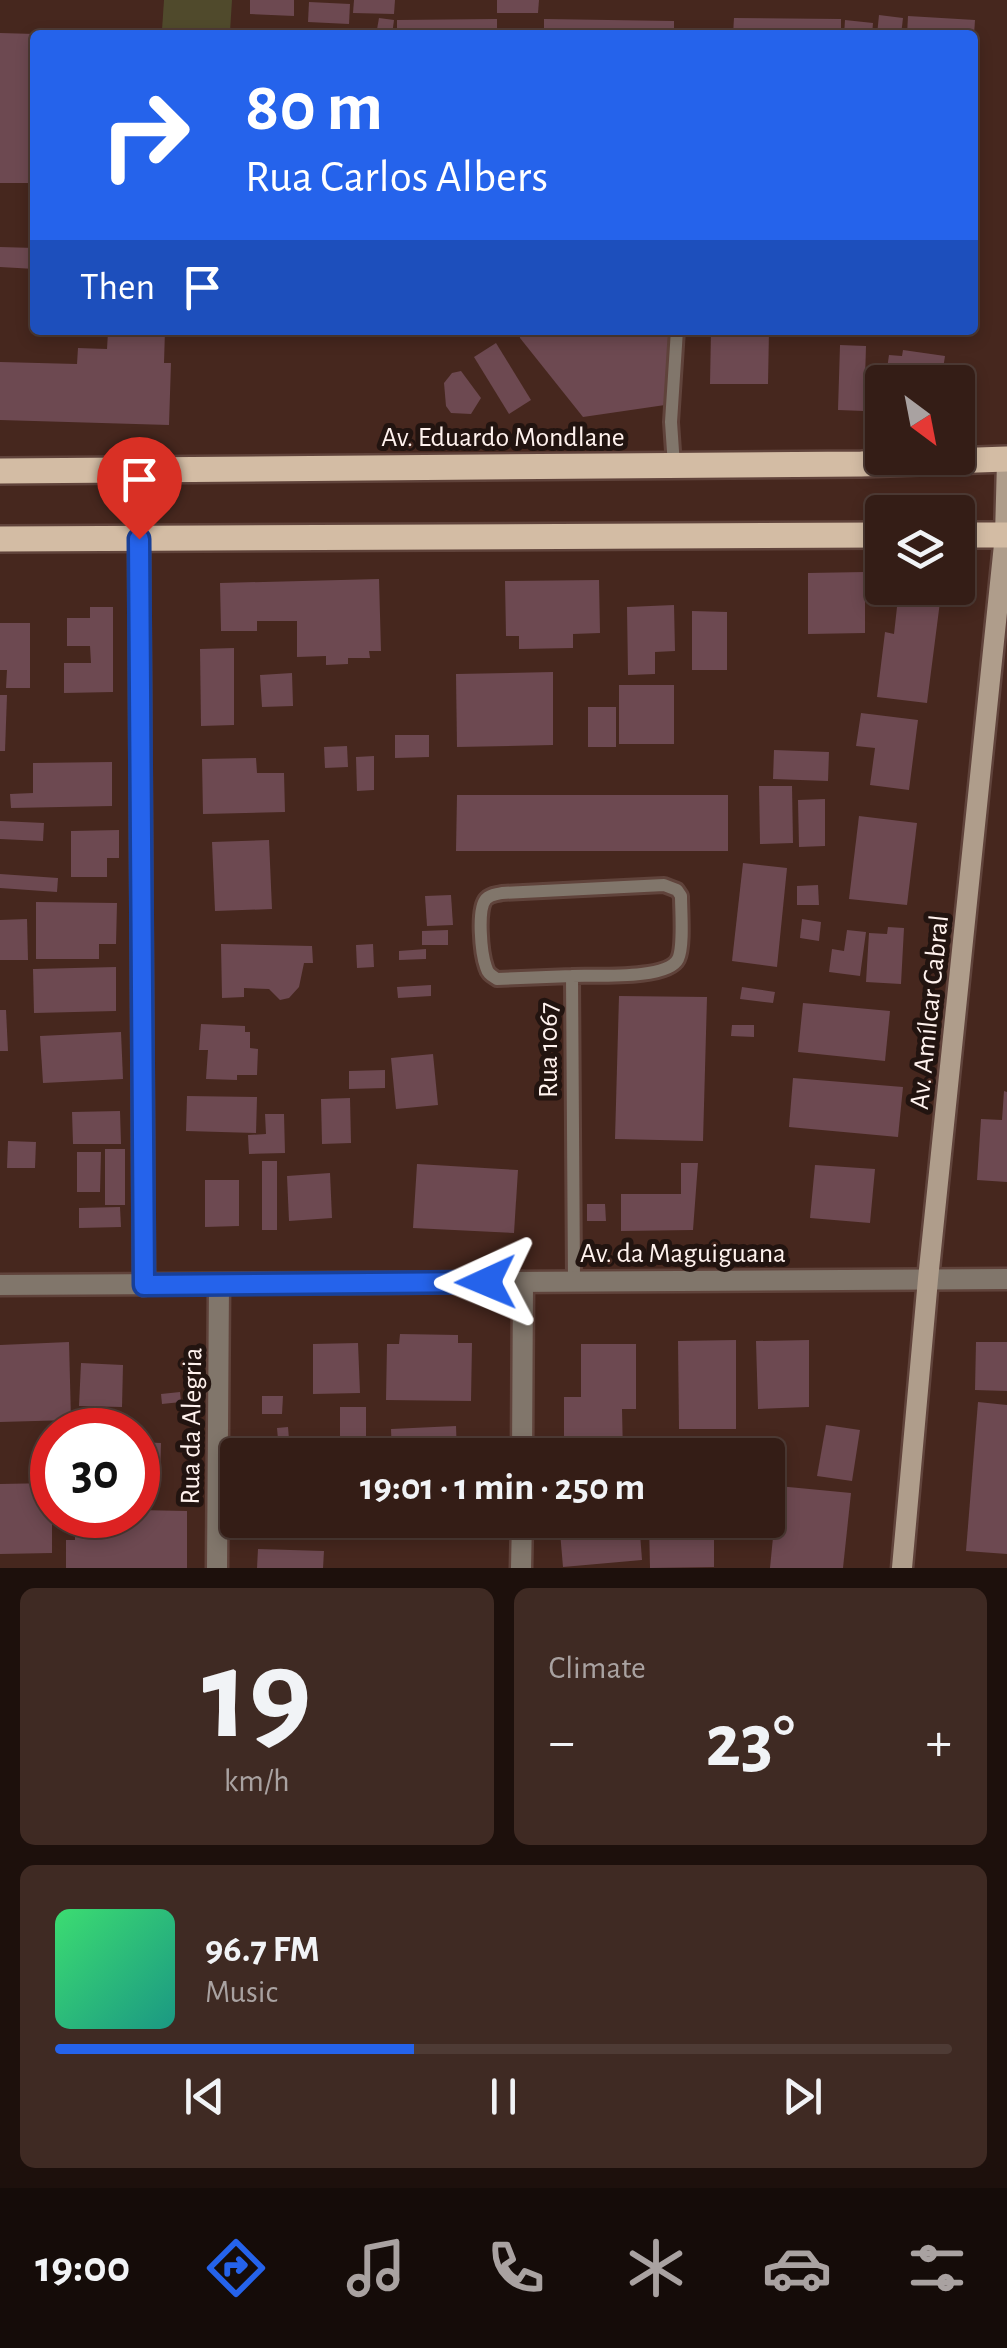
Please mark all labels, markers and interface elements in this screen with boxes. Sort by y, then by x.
icon: right [80,70,210,200]
text: 80 m [245,73,383,143]
text: Rua Carlos Albers [245,155,548,200]
icon: arrive [175,260,230,315]
text: Then [80,269,155,307]
north arrow [865,365,975,475]
map controls [865,365,975,605]
street label: Av. Eduardo Mondlane [381,424,625,452]
pin [97,437,182,540]
icon: arrive [112,452,167,507]
button: layers [865,495,975,605]
street label: Av. Amílcar Cabral [906,913,954,1111]
street label: Rua 1067 [535,1002,563,1098]
position arrow [434,1230,538,1334]
street label: Av. da Maguiguana [580,1240,786,1268]
street label: Rua da Alegria [177,1347,207,1505]
speed limit sign: 30 [30,1408,160,1538]
text: 19:01 · 1 min · 250 m [360,1469,645,1507]
text: 19 [202,1632,312,1762]
text: Climate [549,1652,646,1684]
text: 23° [705,1705,795,1780]
text: − [549,1715,575,1770]
text: + [926,1715,952,1770]
text: km/h [224,1765,290,1797]
text: 96.7 FM [205,1931,320,1969]
text: Music [205,1976,278,2008]
icon: previous [177,2069,232,2124]
icon: pause [476,2069,531,2124]
icon: next [775,2069,830,2124]
icon: directions [201,2233,271,2303]
icon: music [341,2233,411,2303]
icon: phone [481,2233,551,2303]
icon: climate [621,2233,691,2303]
icon: car [762,2233,832,2303]
icon: filters [902,2233,972,2303]
text: 19:00 [35,2245,130,2290]

